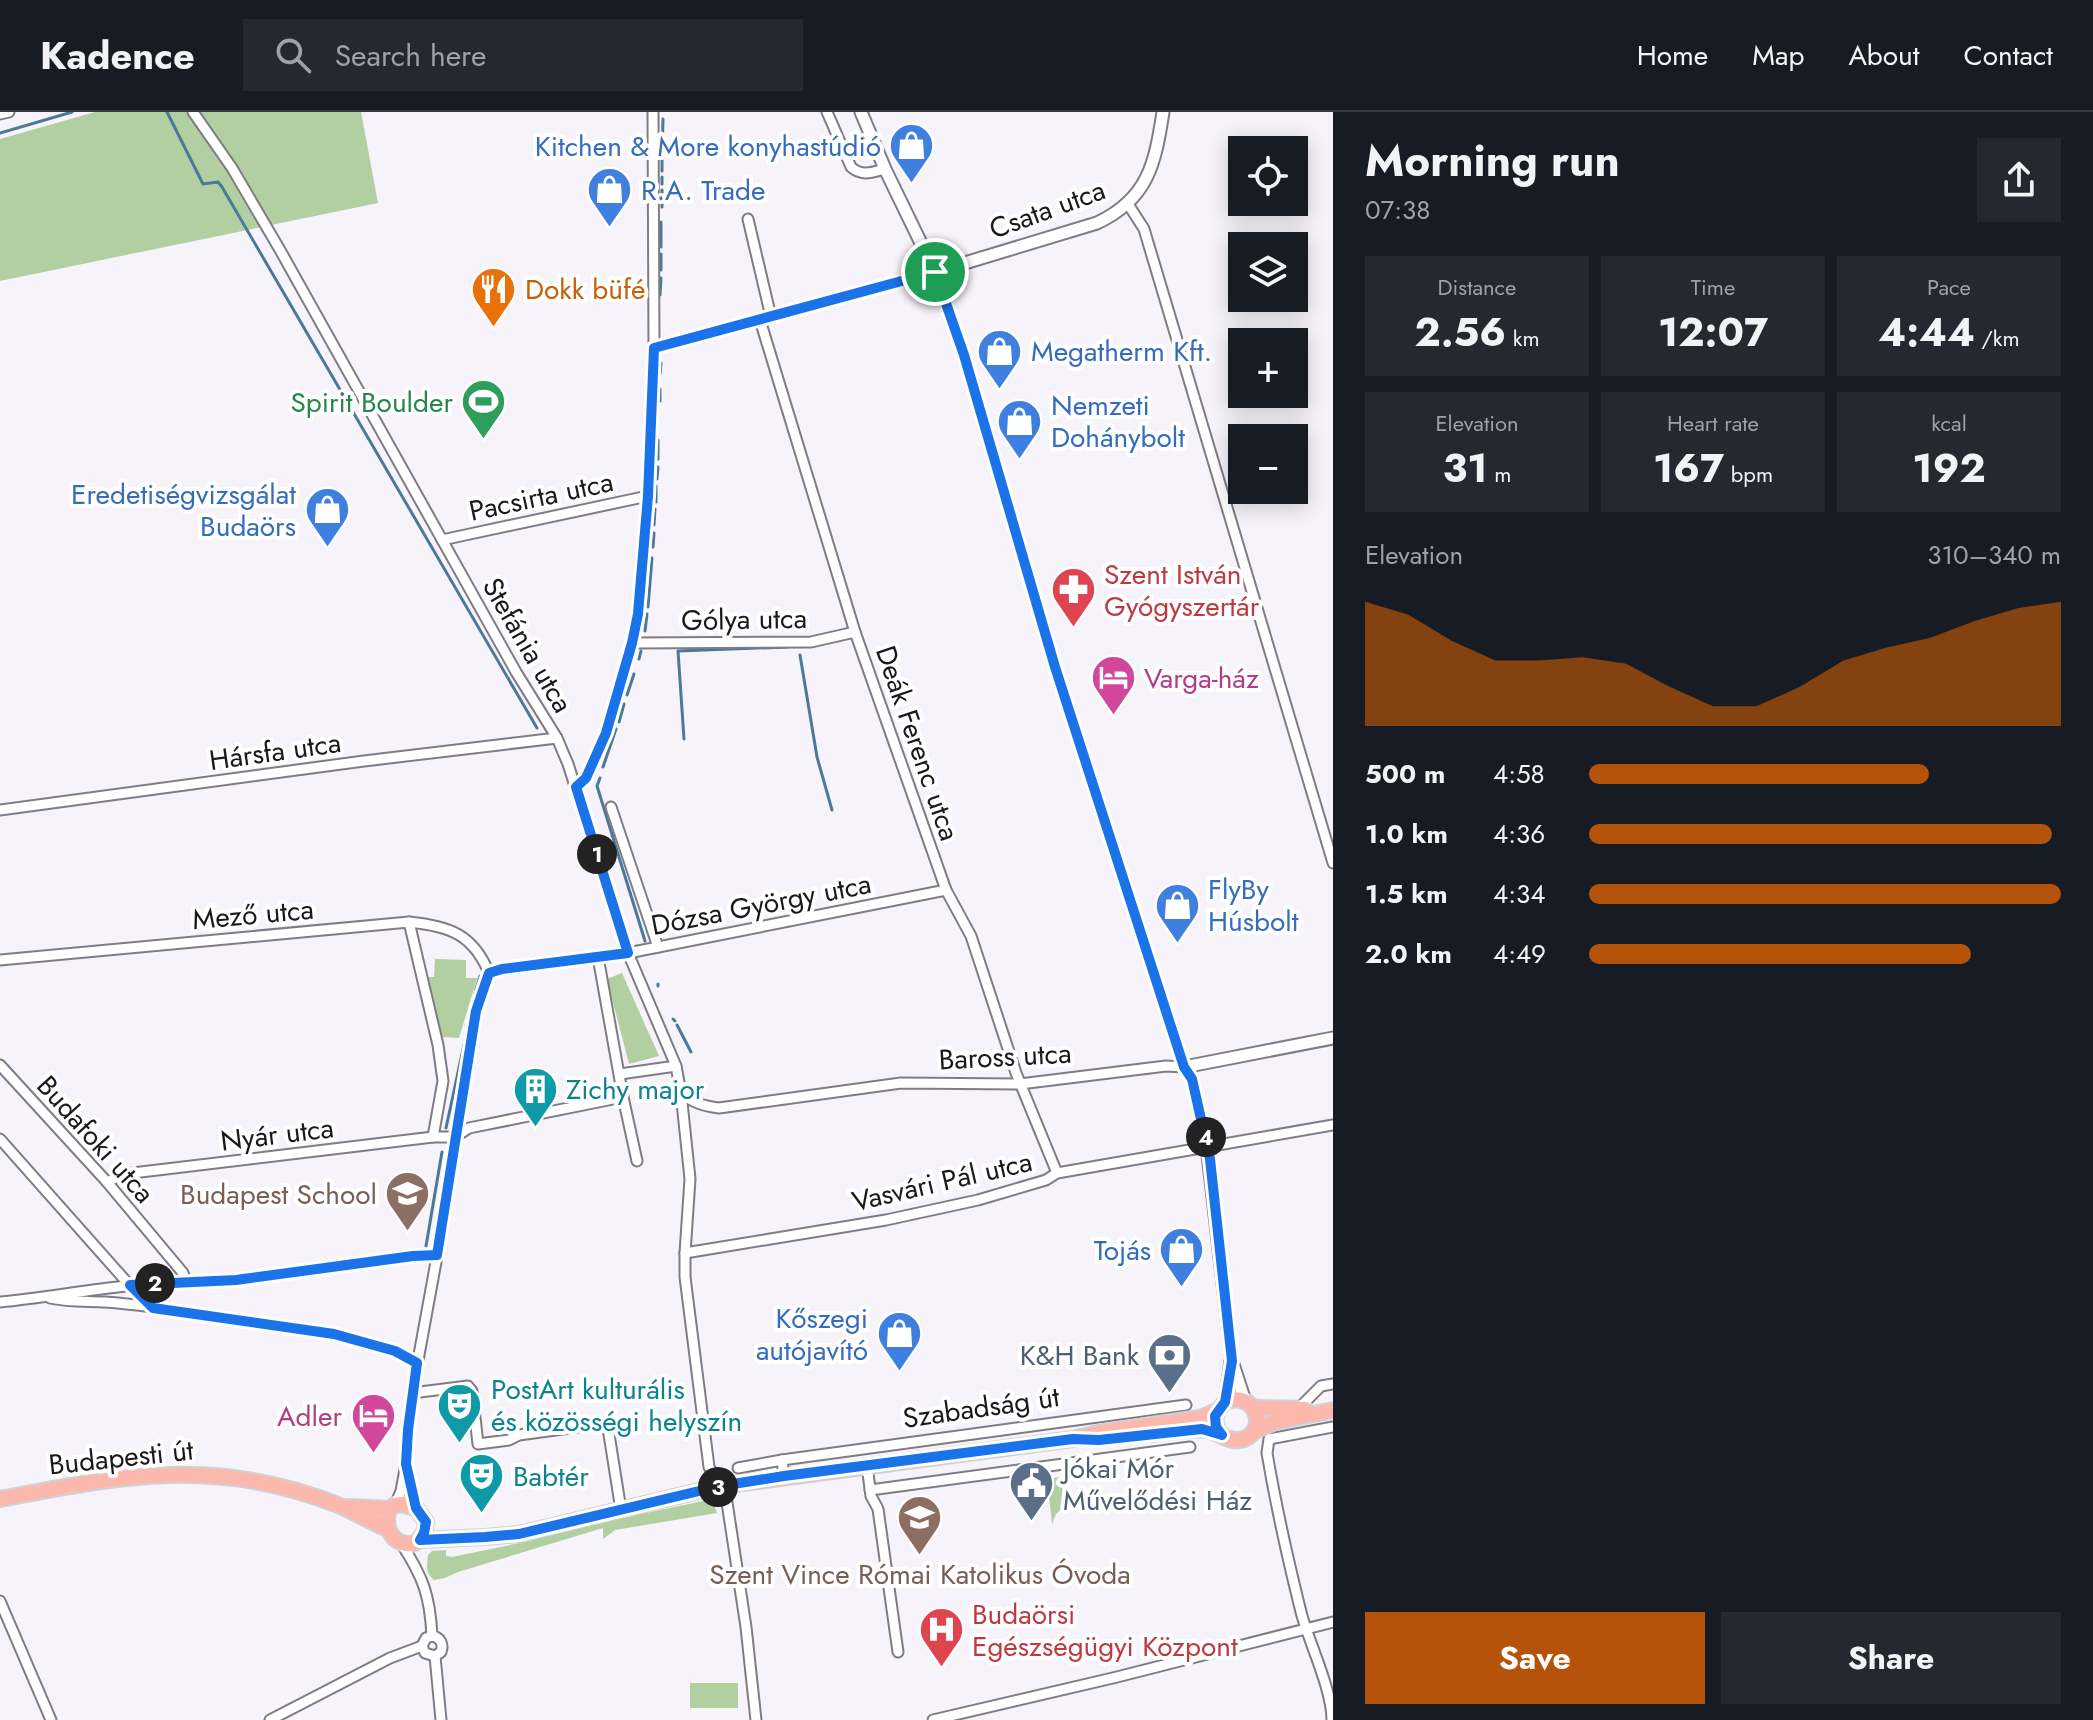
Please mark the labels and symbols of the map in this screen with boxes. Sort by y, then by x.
shop icon: Kitchen & More konyhastúdió [888,122,936,185]
place label: Kitchen & More konyhastúdió [535,126,881,167]
shop icon: R.A. Trade [586,166,634,229]
place label: R.A. Trade [641,170,765,211]
street label: Csata utca [983,170,1111,249]
pin [901,238,969,306]
restaurant icon: Dokk büfé [470,265,518,328]
place label: Dokk büfé [525,269,645,310]
shop icon: Megatherm Kft. [976,327,1024,390]
place label: Megatherm Kft. [1031,331,1212,372]
sports icon: Spirit Boulder [460,378,508,441]
place label: Spirit Boulder [290,382,453,423]
place label: Nemzeti Dohánybolt [1051,385,1185,458]
shop icon: Nemzeti Dohánybolt [996,397,1044,460]
street label: Pacsirta utca [465,461,617,532]
place label: Eredetiségvizsgálat Budaörs [71,474,296,547]
shop icon: Eredetiségvizsgálat Budaörs [303,486,351,549]
place label: Szent István Gyógyszertár [1104,554,1260,627]
pharmacy icon: Szent István Gyógyszertár [1049,566,1097,629]
street label: Stefánia utca [472,570,583,721]
street label: Gólya utca [681,598,807,641]
street label: Deák Ferenc utca [865,640,970,846]
hotel icon: Varga-ház [1089,654,1137,717]
place label: Varga-ház [1144,658,1259,699]
street label: Hársfa utca [207,722,344,781]
pin: 1 [577,834,617,874]
street label: Dózsa György utca [648,863,875,946]
place label: FlyBy Húsbolt [1208,869,1299,942]
shop icon: FlyBy Húsbolt [1153,881,1201,944]
street label: Mező utca [191,889,315,940]
street label: Baross utca [938,1033,1072,1080]
building icon: Zichy major [511,1065,559,1128]
street label: Budafoki utca [27,1066,164,1212]
place label: Zichy major [566,1069,705,1110]
street label: Nyár utca [218,1107,336,1162]
pin: 4 [1186,1117,1226,1157]
street label: Vasvári Pál utca [848,1141,1036,1222]
school or university icon: Budapest School [384,1170,432,1233]
place label: Budapest School [180,1174,377,1215]
shop icon: Tojás [1158,1226,1206,1289]
place label: Tojás [1094,1230,1151,1271]
pin: 2 [135,1263,175,1303]
place label: Kőszegi autójavító [756,1298,868,1371]
shop icon: Kőszegi autójavító [875,1310,923,1373]
bank icon: K&H Bank [1146,1331,1194,1394]
place label: K&H Bank [1020,1335,1140,1376]
place label: PostArt kulturális és közösségi helyszín [491,1369,742,1442]
street label: Szabadság út [900,1376,1062,1439]
theatre icon: PostArt kulturális és közösségi helyszín [436,1381,484,1444]
hotel icon: Adler [349,1392,397,1455]
place label: Adler [277,1396,342,1437]
street label: Budapesti út [47,1429,196,1485]
place label: Jókai Mór Művelődési Ház [1059,1448,1252,1521]
theatre icon: Babtér [458,1452,506,1515]
place label: Babtér [513,1456,589,1497]
public building icon: Jókai Mór Művelődési Ház [1008,1460,1056,1523]
pin: 3 [698,1467,738,1507]
school or university icon: Szent Vince Római Katolikus Óvoda [896,1493,944,1556]
place label: Szent Vince Római Katolikus Óvoda [709,1554,1131,1595]
place label: Budaörsi Egészségügyi Központ [972,1594,1238,1667]
hospital icon: Budaörsi Egészségügyi Központ [917,1606,965,1669]

